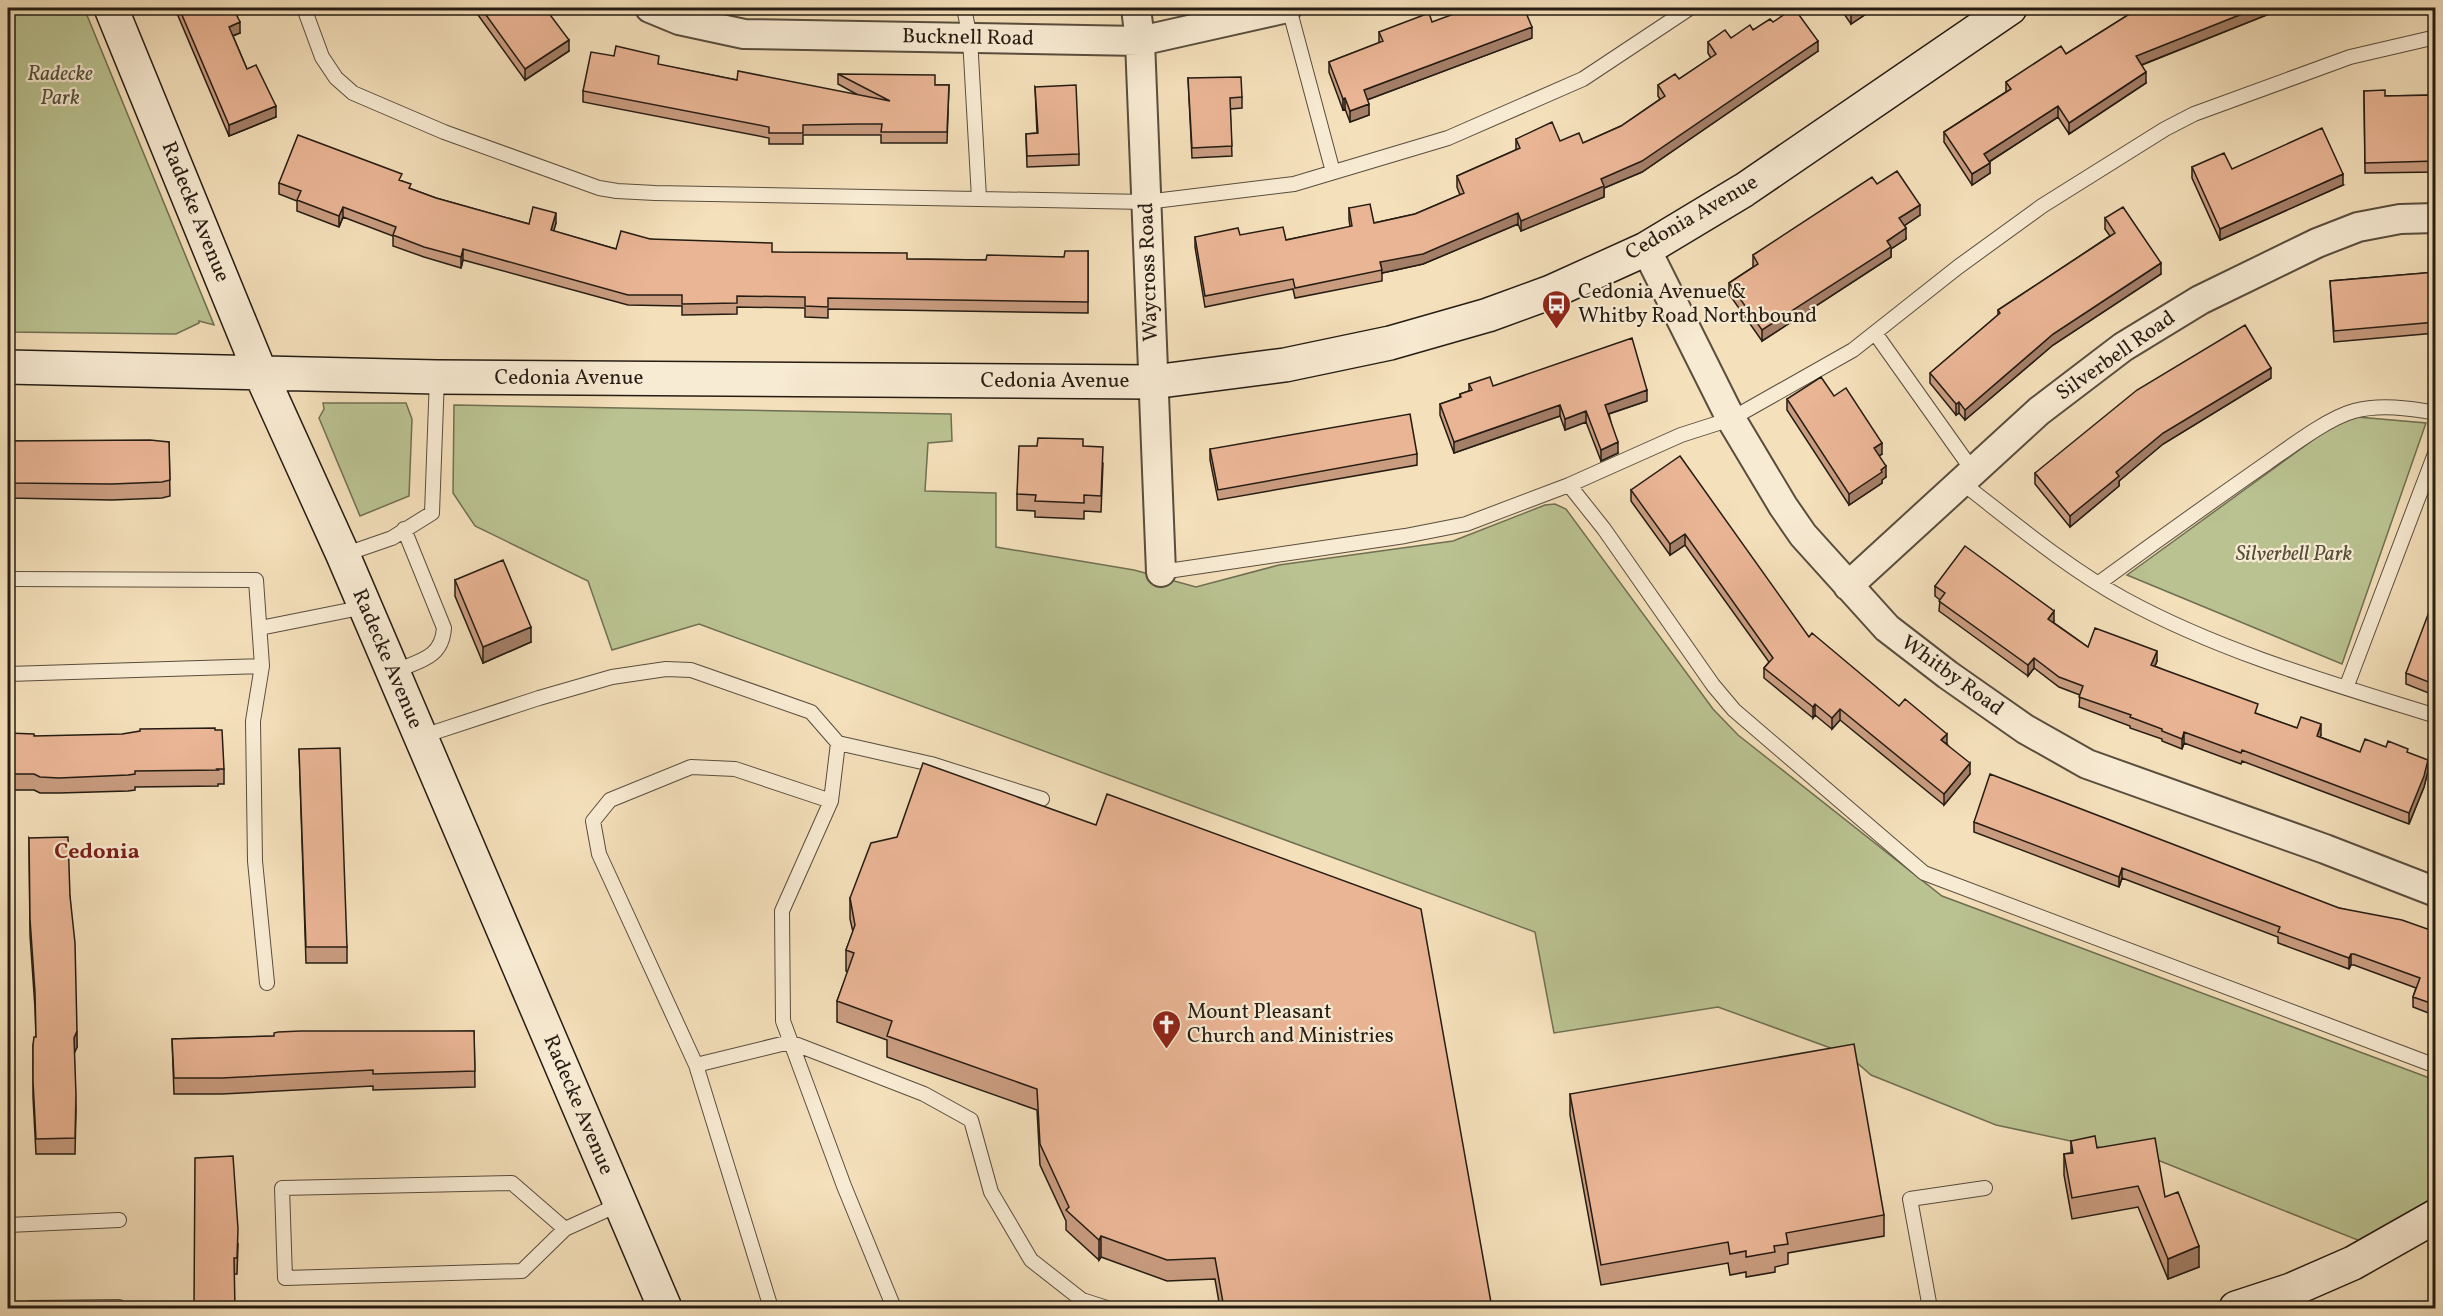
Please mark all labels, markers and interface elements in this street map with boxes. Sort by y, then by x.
street label: Bucknell Road [902,22,1034,54]
park label: Radecke Park [27,60,93,113]
street label: Radecke Avenue [154,137,236,287]
street label: Cedonia Avenue [1620,168,1764,268]
street label: Waycross Road [1132,202,1166,342]
place label: Cedonia Avenue & Whitby Road Northbound [1578,278,1817,331]
bus stop icon: Cedonia Avenue & Whitby Road Northbound [1541,288,1573,330]
street label: Silverbell Road [2051,304,2181,408]
street label: Cedonia Avenue [495,364,643,393]
street label: Cedonia Avenue [981,367,1129,396]
park label: Silverbell Park [2236,540,2353,569]
street label: Radecke Avenue [344,585,430,733]
street label: Whitby Road [1895,629,2009,723]
district label: Cedonia [54,837,140,868]
place label: Mount Pleasant Church and Ministries [1187,998,1394,1051]
church icon: Mount Pleasant Church and Ministries [1150,1008,1182,1050]
street label: Radecke Avenue [535,1031,621,1179]

